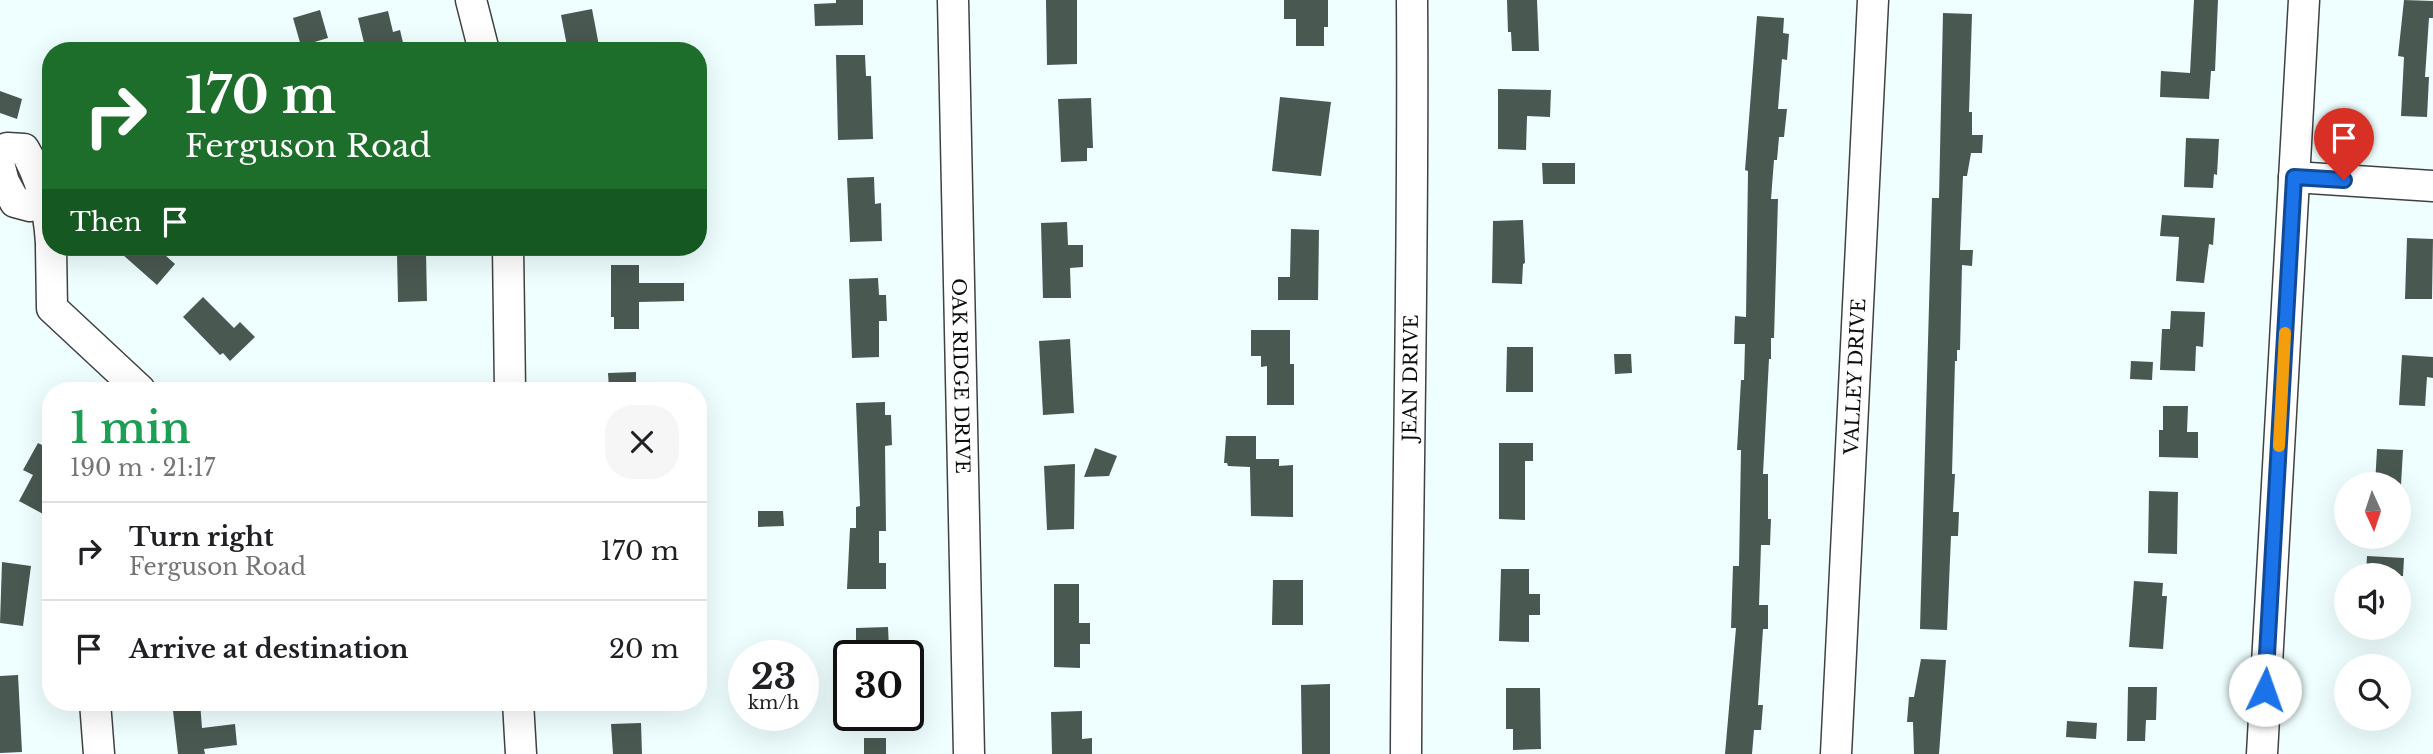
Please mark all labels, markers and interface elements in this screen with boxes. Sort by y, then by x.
text: 170 m [185,65,336,126]
icon: right [70,70,161,161]
pin [2314,108,2374,180]
icon: arrive [2325,119,2363,157]
text: Ferguson Road [185,126,431,166]
icon: arrive [156,203,194,241]
text: Then [70,206,142,238]
street label: OAK RIDGE DRIVE [947,278,975,474]
street label: VALLEY DRIVE [1839,298,1870,456]
street label: JEAN DRIVE [1398,315,1422,445]
text: 1 min [70,402,191,454]
button: close [605,405,679,479]
text: 190 m · 21:17 [70,454,215,482]
north arrow [2334,472,2412,550]
map controls [2334,472,2411,731]
text: Turn right [129,521,274,553]
icon: right [70,532,108,570]
text: 170 m [600,535,679,567]
text: Ferguson Road [129,553,306,581]
button: sound [2334,563,2411,640]
icon: arrive [70,630,108,668]
text: Arrive at destination [129,633,409,665]
text: 20 m [609,633,679,665]
speed limit sign: 30 [833,640,924,731]
position arrow [2228,653,2302,727]
button: search [2334,654,2411,731]
text: 23 [751,655,796,698]
text: km/h [748,692,799,714]

